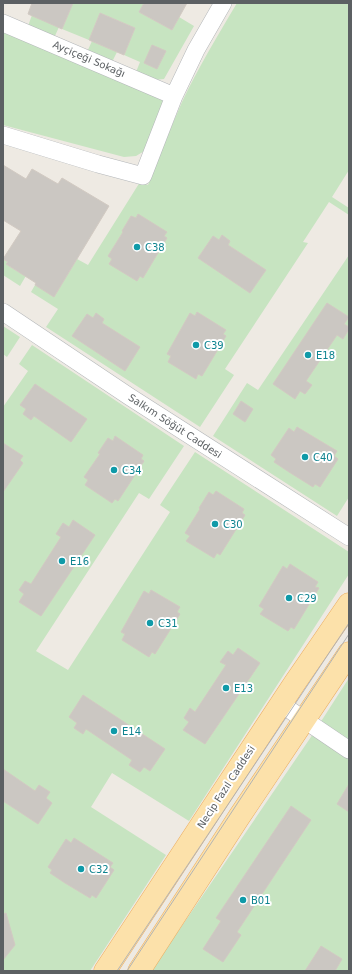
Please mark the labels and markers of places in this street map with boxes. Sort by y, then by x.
marker: C38 [132,242,142,252]
place label: C38 [145,242,165,253]
marker: C39 [191,340,201,350]
place label: C39 [204,340,224,351]
marker: E18 [303,350,313,360]
place label: E18 [316,350,335,361]
marker: C40 [300,452,310,462]
place label: C40 [313,452,333,463]
marker: C34 [109,465,119,475]
place label: C34 [122,465,142,476]
marker: C30 [210,519,220,529]
place label: C30 [223,519,243,530]
marker: E16 [57,556,67,566]
place label: E16 [70,556,89,567]
marker: C29 [284,593,294,603]
place label: C29 [297,593,317,604]
marker: C31 [145,618,155,628]
place label: C31 [158,618,178,629]
marker: E13 [221,683,231,693]
place label: E13 [234,683,253,694]
marker: E14 [109,726,119,736]
place label: E14 [122,726,141,737]
marker: C32 [76,864,86,874]
place label: C32 [89,864,109,875]
marker: B01 [238,895,248,905]
place label: B01 [251,895,271,906]

